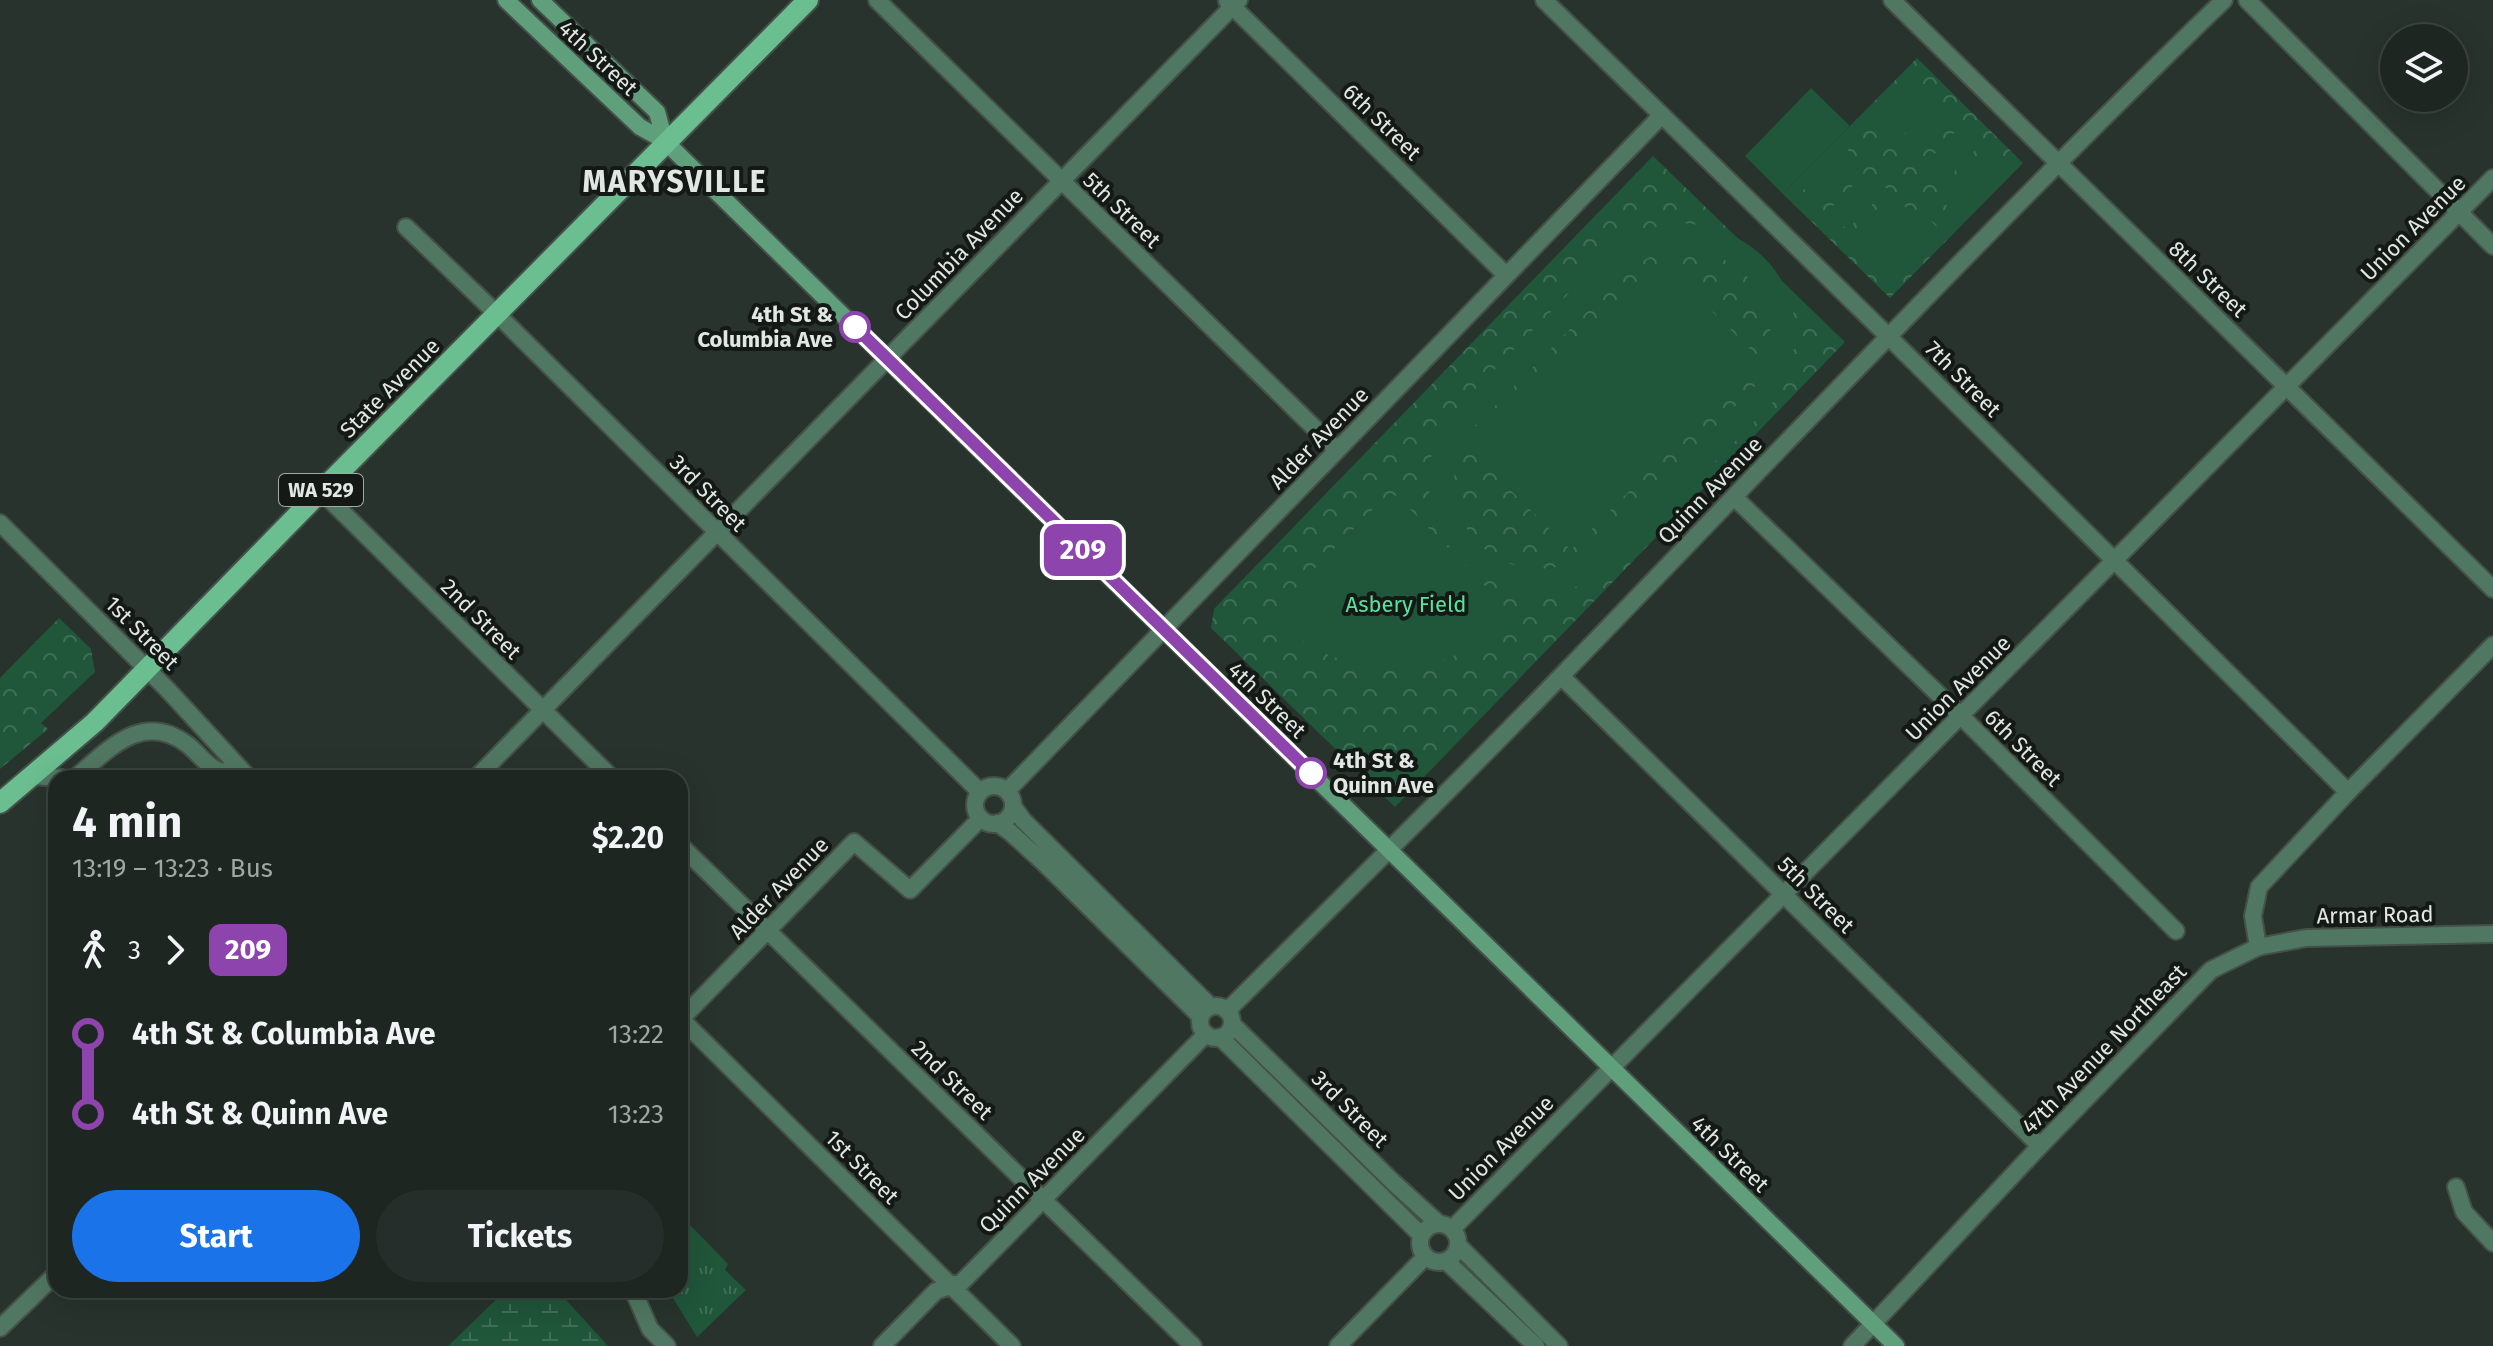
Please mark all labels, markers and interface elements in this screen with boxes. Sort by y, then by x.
street label: 4th Street [553,15,643,101]
map controls [2380,24,2468,112]
button: layers [2380,24,2468,112]
street label: 6th Street [1337,78,1427,166]
district label: MARYSVILLE [582,164,768,200]
street label: 5th Street [1078,167,1166,254]
street label: Union Avenue [2355,170,2471,286]
street label: Columbia Avenue [889,182,1029,326]
street label: 8th Street [2163,235,2253,323]
place label: 4th St & Columbia Ave [697,301,833,353]
marker: 4th St & Columbia Ave [840,312,870,342]
street label: State Avenue [334,332,446,444]
street label: 7th Street [1919,335,2007,423]
street label: Alder Avenue [1264,381,1374,495]
street label: Quinn Avenue [1652,431,1768,549]
street label: 3rd Street [664,449,752,537]
road number: WA 529 [279,474,363,506]
line badge: 209 [1037,524,1129,576]
text: 209 [1060,533,1106,566]
street label: 2nd Street [435,573,527,665]
street label: 1st Street [99,590,185,676]
park label: Asbery Field [1346,591,1466,618]
street label: Union Avenue [1900,630,2016,746]
street label: 4th Street [1222,656,1312,744]
street label: 6th Street [1979,704,2067,792]
place label: 4th St & Quinn Ave [1333,747,1434,799]
marker: 4th St & Quinn Ave [1296,758,1326,788]
text: 4 min [72,796,182,849]
text: $2.20 [592,820,664,856]
street label: Alder Avenue [724,831,834,945]
street label: 5th Street [1772,851,1860,939]
text: 13:19 – 13:23 · Bus [72,853,273,884]
street label: Armar Road [2316,900,2434,930]
icon: walk [72,928,116,972]
icon: forward [153,928,197,972]
text: 209 [225,933,271,966]
text: 3 [128,935,141,966]
street label: 47th Avenue Northeast [2016,959,2192,1139]
text: 4th St & Columbia Ave [132,1016,436,1052]
text: 13:22 [608,1019,664,1050]
street label: 2nd Street [906,1035,998,1125]
street label: 3rd Street [1306,1065,1394,1153]
street label: Union Avenue [1443,1090,1559,1206]
text: 4th St & Quinn Ave [132,1096,388,1132]
text: 13:23 [608,1099,664,1130]
street label: 4th Street [1685,1110,1775,1198]
street label: Quinn Avenue [973,1121,1091,1239]
street label: 1st Street [819,1124,905,1210]
button: Start [72,1190,360,1282]
button: Tickets [376,1190,664,1282]

